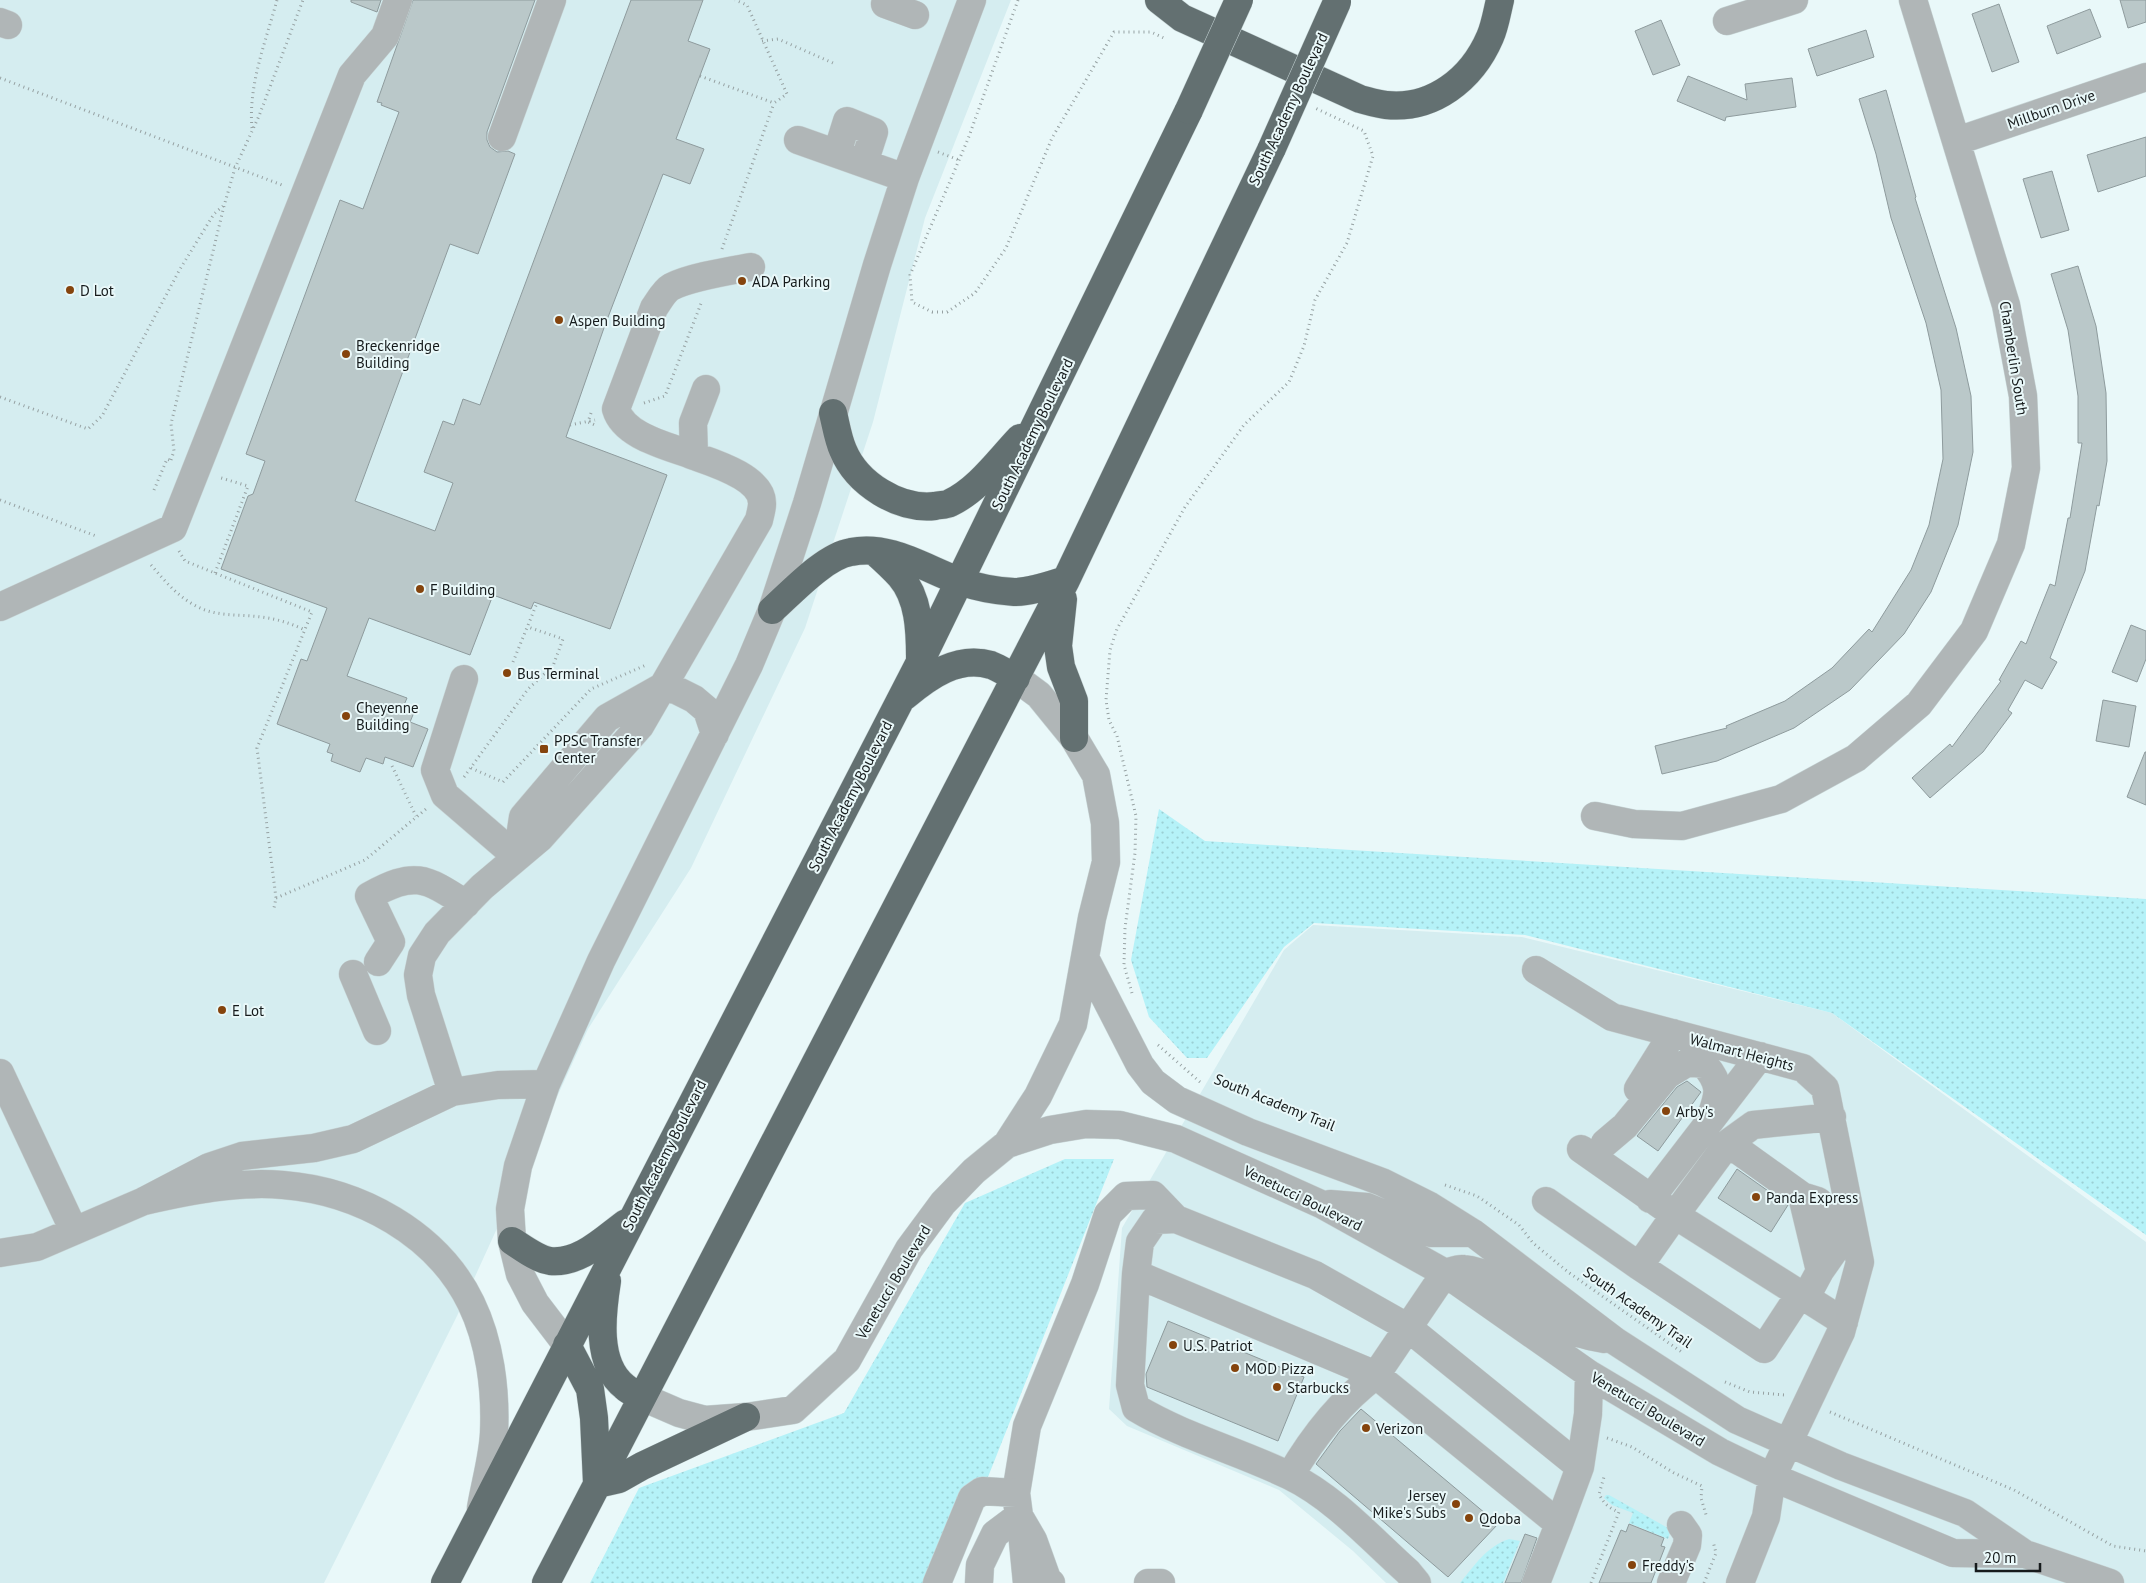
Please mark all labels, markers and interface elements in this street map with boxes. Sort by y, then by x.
street label: South Academy Boulevard [1244,30,1332,188]
street label: Millburn Drive [2005,85,2097,133]
place label: ADA Parking [752,272,830,291]
marker: ADA Parking [736,275,748,287]
place label: D Lot [80,281,114,300]
marker: D Lot [64,284,76,296]
street label: Chamberlin South [1996,300,2032,416]
place label: Aspen Building [569,311,666,330]
marker: Aspen Building [553,314,565,326]
place label: Breckenridge Building [356,336,440,372]
marker: Breckenridge Building [340,348,352,360]
street label: South Academy Boulevard [987,355,1077,513]
place label: F Building [430,580,495,599]
marker: F Building [414,583,426,595]
place label: Bus Terminal [517,664,600,683]
marker: Bus Terminal [501,667,513,679]
place label: Cheyenne Building [356,698,419,734]
marker: Cheyenne Building [340,710,352,722]
street label: South Academy Boulevard [804,718,896,874]
place label: PPSC Transfer Center [554,731,641,767]
marker: PPSC Transfer Center [538,743,550,755]
place label: E Lot [232,1001,264,1020]
marker: E Lot [216,1004,228,1016]
street label: Walmart Heights [1688,1029,1796,1075]
street label: South Academy Trail [1212,1069,1339,1135]
street label: South Academy Boulevard [618,1077,710,1233]
place label: Arby's [1676,1102,1713,1121]
marker: Arby's [1660,1105,1672,1117]
street label: Venetucci Boulevard [1240,1161,1366,1235]
place label: Panda Express [1766,1188,1858,1207]
marker: Panda Express [1750,1191,1762,1203]
street label: Venetucci Boulevard [851,1221,935,1343]
street label: South Academy Trail [1580,1262,1697,1352]
place label: U.S. Patriot [1183,1336,1253,1355]
marker: U.S. Patriot [1167,1339,1179,1351]
place label: MOD Pizza [1245,1359,1314,1378]
marker: MOD Pizza [1229,1362,1241,1374]
street label: Venetucci Boulevard [1587,1367,1709,1451]
place label: Starbucks [1287,1378,1349,1397]
marker: Starbucks [1271,1381,1283,1393]
place label: Verizon [1375,1419,1423,1438]
marker: Verizon [1360,1422,1372,1434]
place label: Jersey Mike's Subs [1373,1486,1446,1522]
marker: Jersey Mike's Subs [1450,1498,1462,1510]
place label: Qdoba [1479,1509,1521,1528]
marker: Qdoba [1463,1512,1475,1524]
scale bar [1976,1540,2040,1572]
text: 20 m [1984,1548,2017,1567]
place label: Freddy's [1642,1556,1694,1575]
marker: Freddy's [1626,1559,1638,1571]

